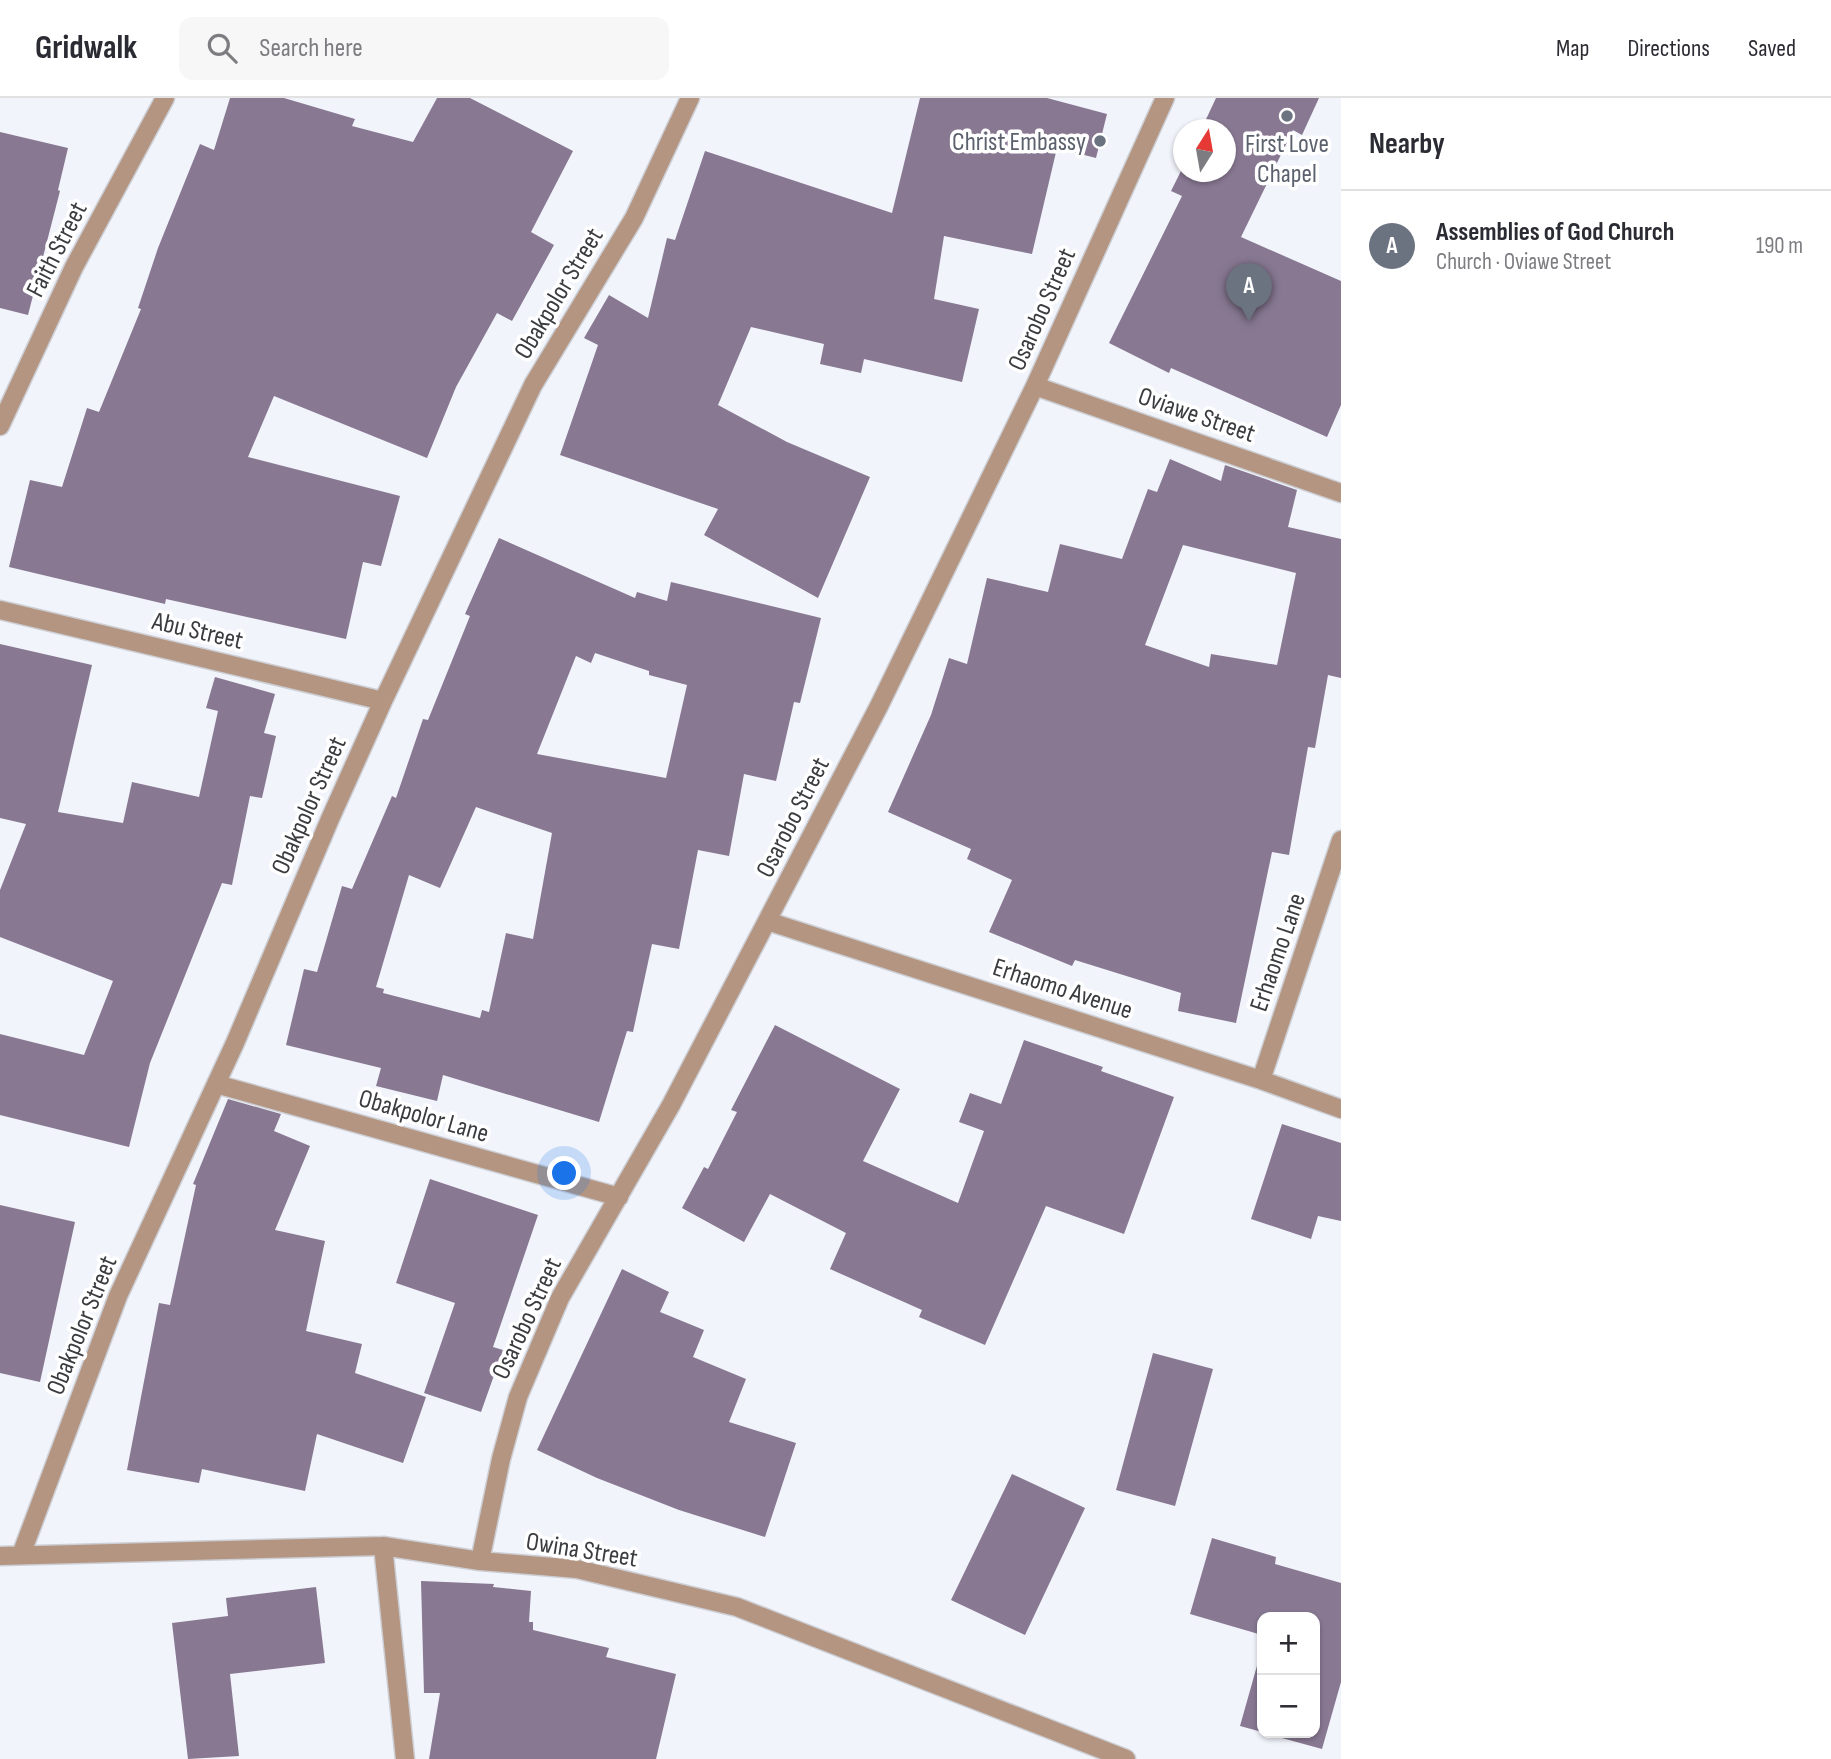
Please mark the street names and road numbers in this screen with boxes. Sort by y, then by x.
street label: Faith Street [20,197,94,302]
street label: Obakpolor Street [508,223,611,365]
street label: Osarobo Street [1002,244,1083,376]
street label: Oviawe Street [1134,381,1259,450]
street label: Abu Street [148,606,246,657]
street label: Obakpolor Street [265,732,353,879]
street label: Osarobo Street [750,752,837,883]
street label: Erhaomo Lane [1244,889,1313,1016]
street label: Erhaomo Avenue [989,952,1136,1027]
street label: Obakpolor Lane [355,1083,492,1150]
street label: Obakpolor Street [40,1251,124,1400]
street label: Osarobo Street [486,1253,569,1384]
street label: Owina Street [524,1526,640,1575]

